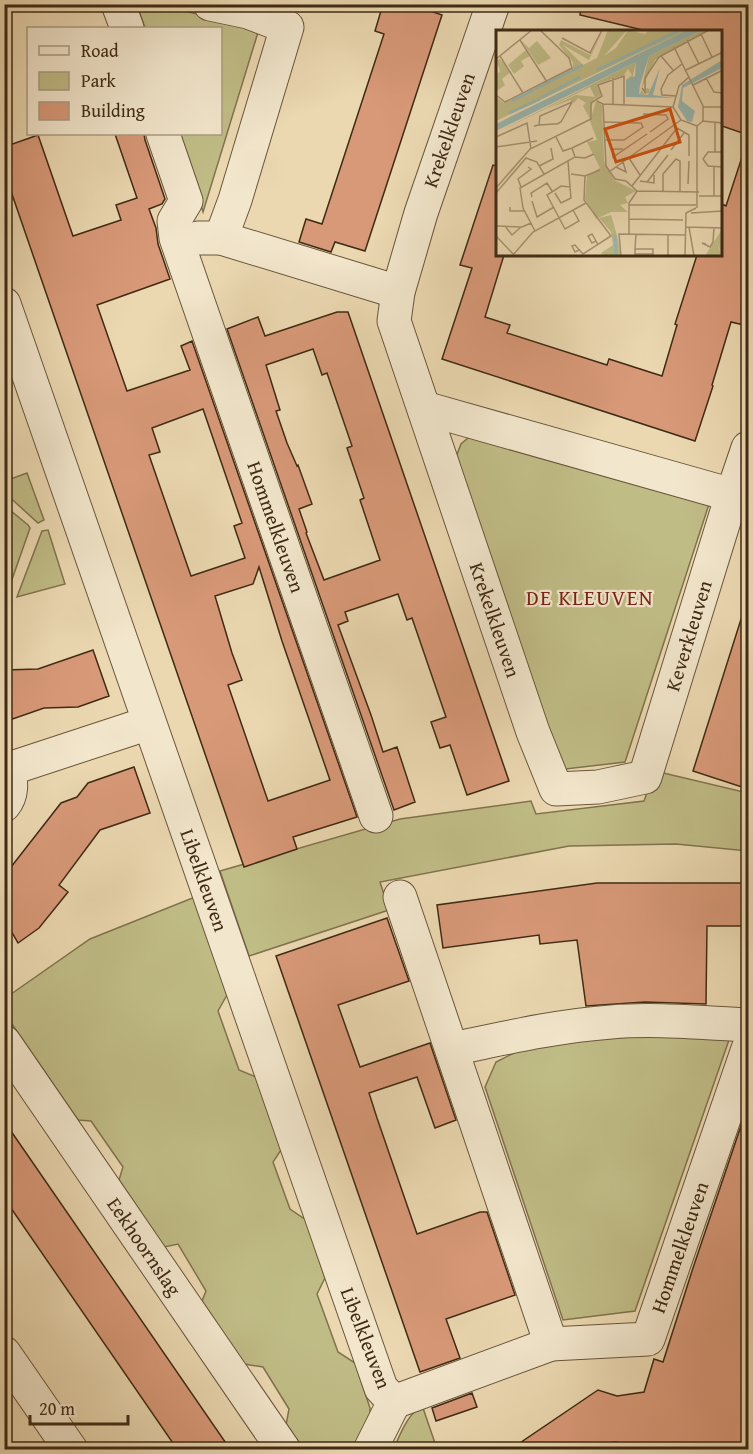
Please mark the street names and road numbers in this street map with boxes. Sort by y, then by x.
street label: Krekelkleuven [415,68,482,191]
street label: Hommelkleuven [240,457,313,596]
street label: Krekelkleuven [463,558,528,681]
street label: Keverkleuven [657,577,719,694]
street label: Libelkleuven [173,825,236,935]
street label: Hommelkleuven [643,1177,715,1317]
street label: Eekhoornslag [101,1191,189,1301]
street label: Libelkleuven [334,1283,399,1393]

